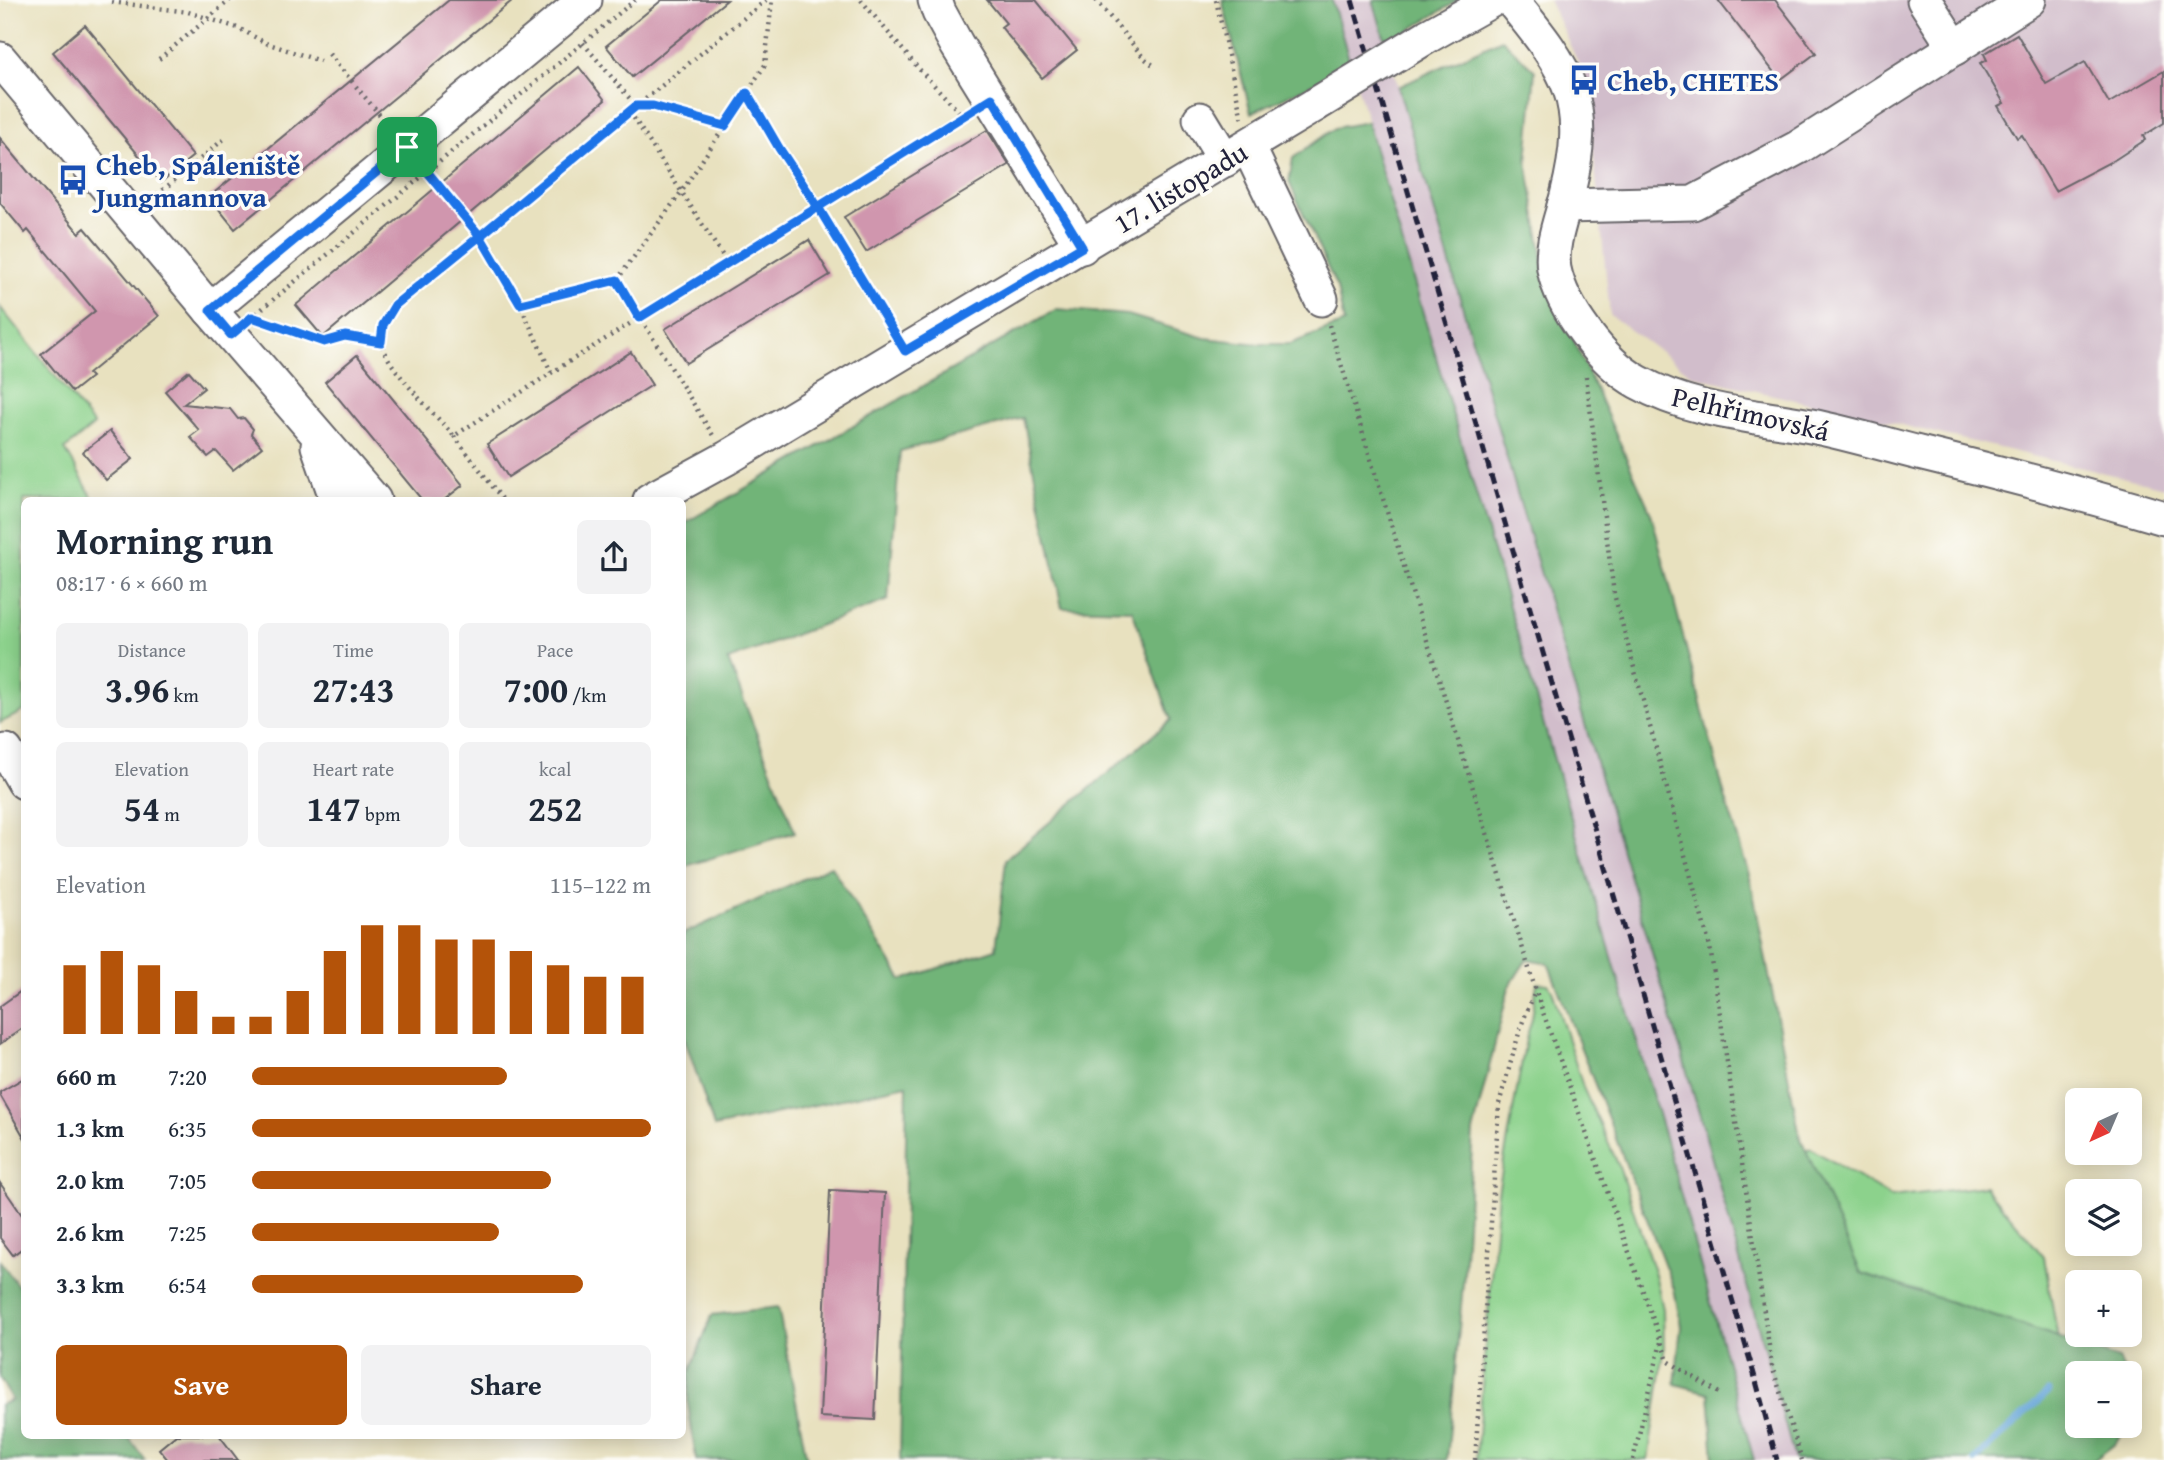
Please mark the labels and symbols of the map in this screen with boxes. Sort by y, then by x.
place label: Cheb, CHETES [1607,60,1779,101]
bus stop icon: Cheb, CHETES [1567,63,1601,97]
pin [377,117,437,177]
street label: 17. listopadu [1105,131,1255,243]
place label: Cheb, Spáleniště Jungmannova [92,144,301,217]
bus stop icon: Cheb, Spáleniště Jungmannova [56,163,90,197]
street label: Pelhřimovská [1668,375,1834,451]
north arrow [2065,1088,2142,1166]

